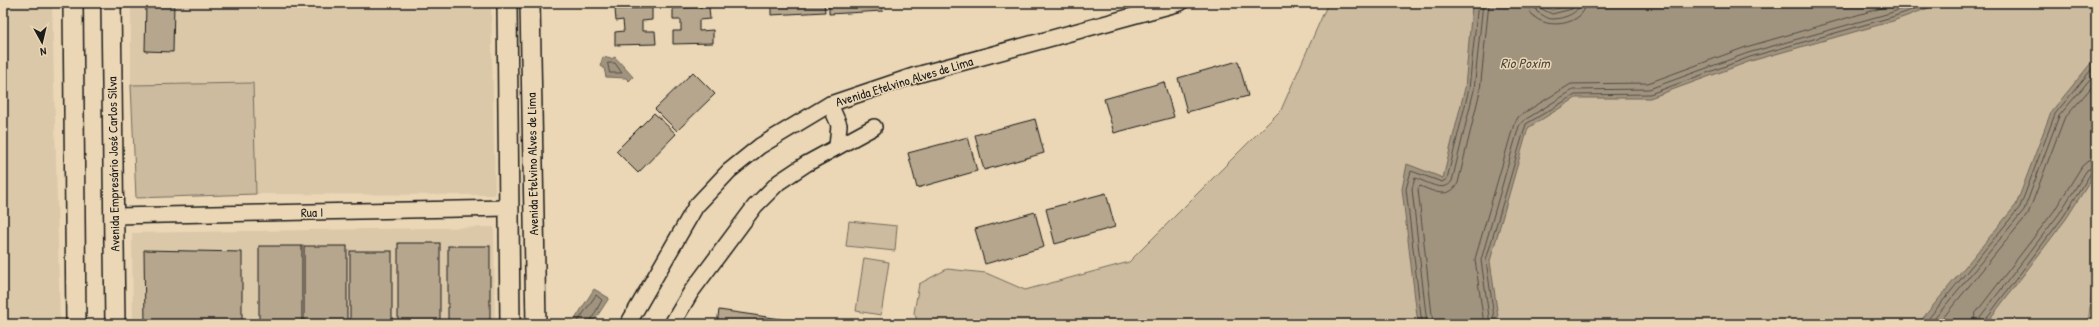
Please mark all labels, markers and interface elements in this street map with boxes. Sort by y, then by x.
north arrow [22,22,62,62]
text: N [39,45,47,59]
street label: Avenida Etelvino Alves de Lima [833,52,975,110]
water label: Rio Poxim [1500,53,1550,72]
street label: Avenida Empresário José Carlos Silva [102,76,124,252]
street label: Avenida Etelvino Alves de Lima [522,92,542,236]
street label: Rua I [301,203,323,221]

